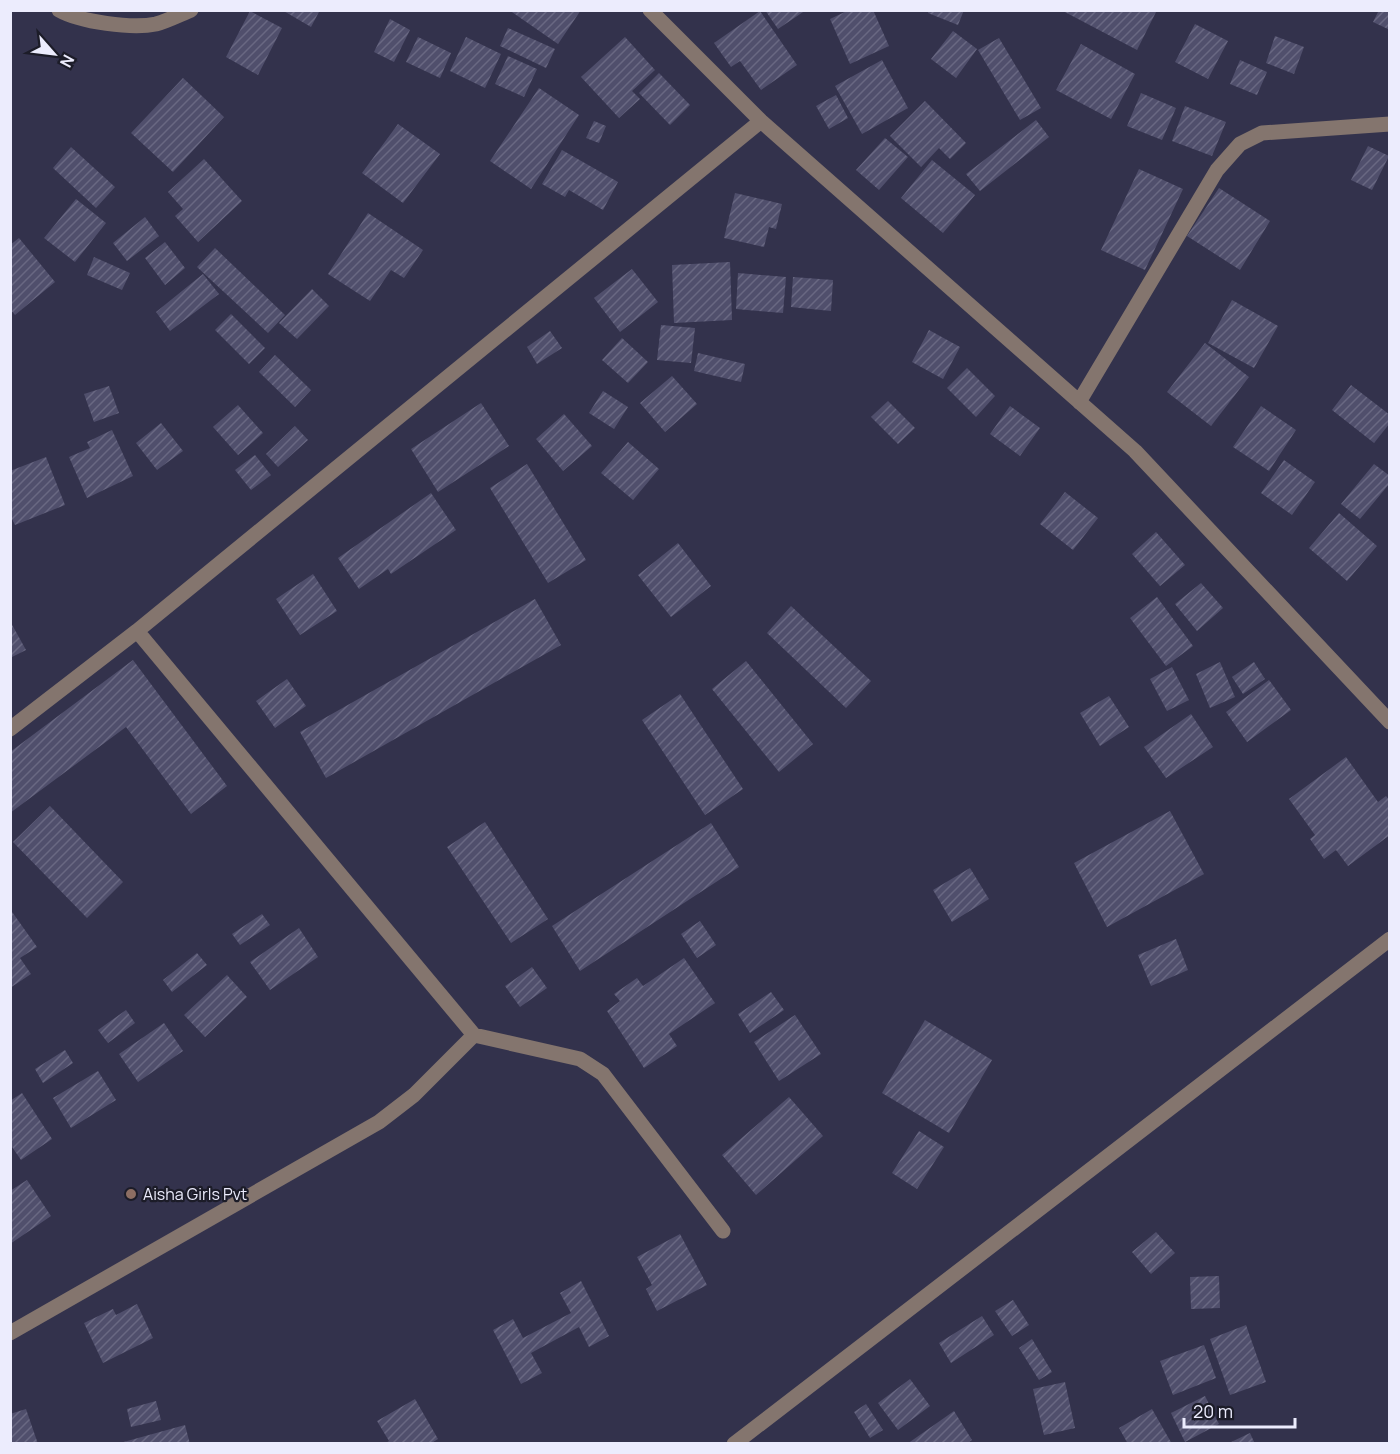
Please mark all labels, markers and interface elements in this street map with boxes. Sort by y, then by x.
north arrow [24,24,84,84]
text: N [55,51,80,71]
place label: Aisha Girls Pvt [143,1183,247,1205]
marker: Aisha Girls Pvt [124,1187,138,1201]
scale bar [1184,1391,1295,1429]
text: 20 m [1193,1399,1233,1423]

